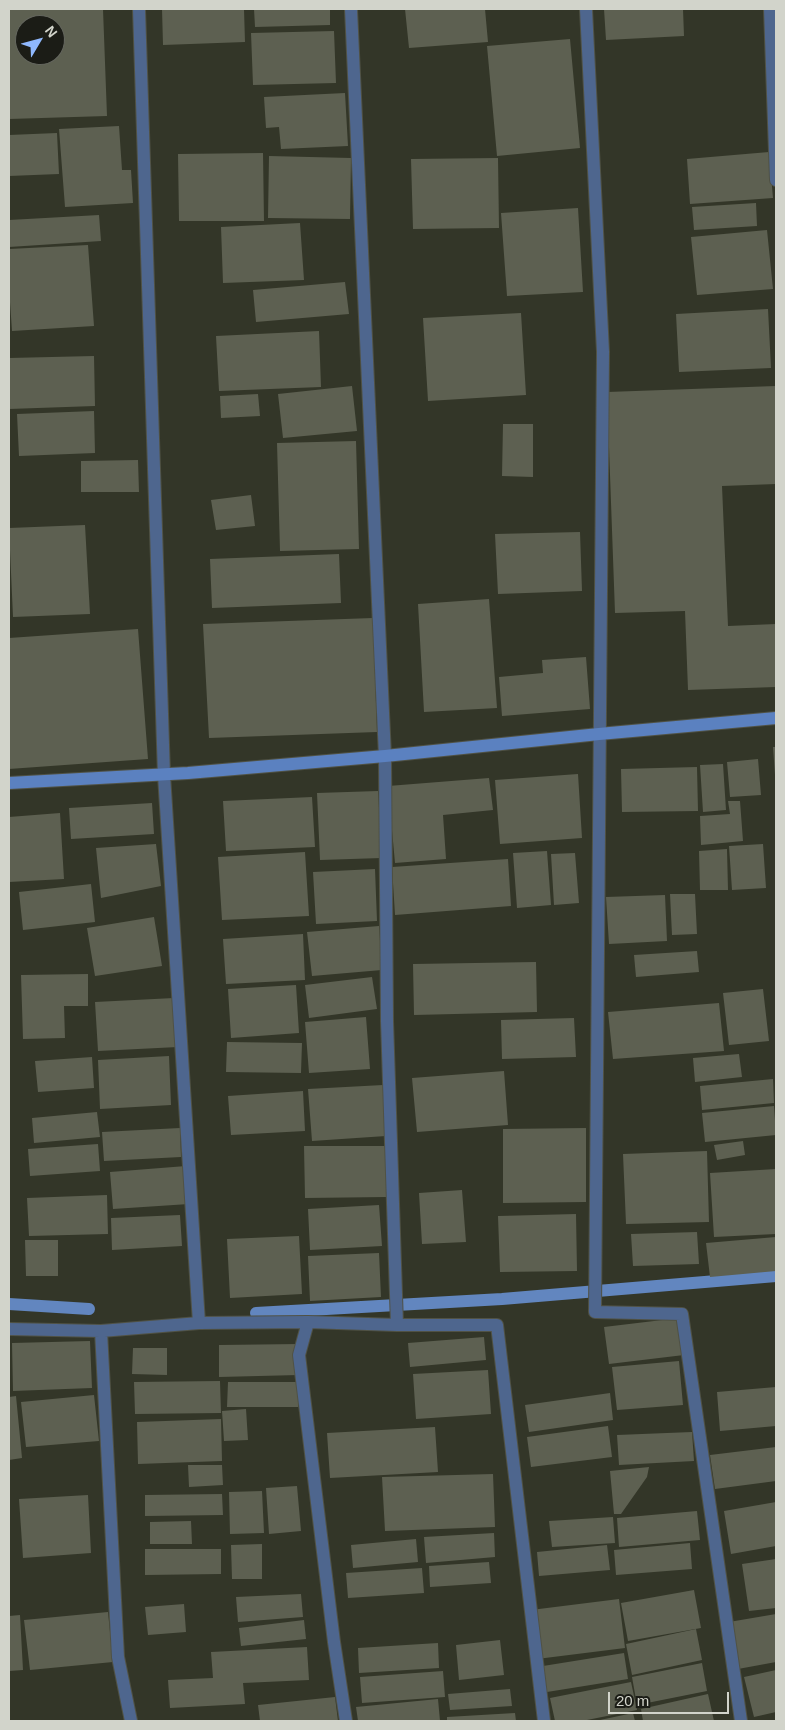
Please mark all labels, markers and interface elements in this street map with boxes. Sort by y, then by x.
north arrow [15,15,65,65]
text: N [42,23,61,40]
scale bar [610,1682,731,1714]
text: 20 m [616,1692,649,1709]

